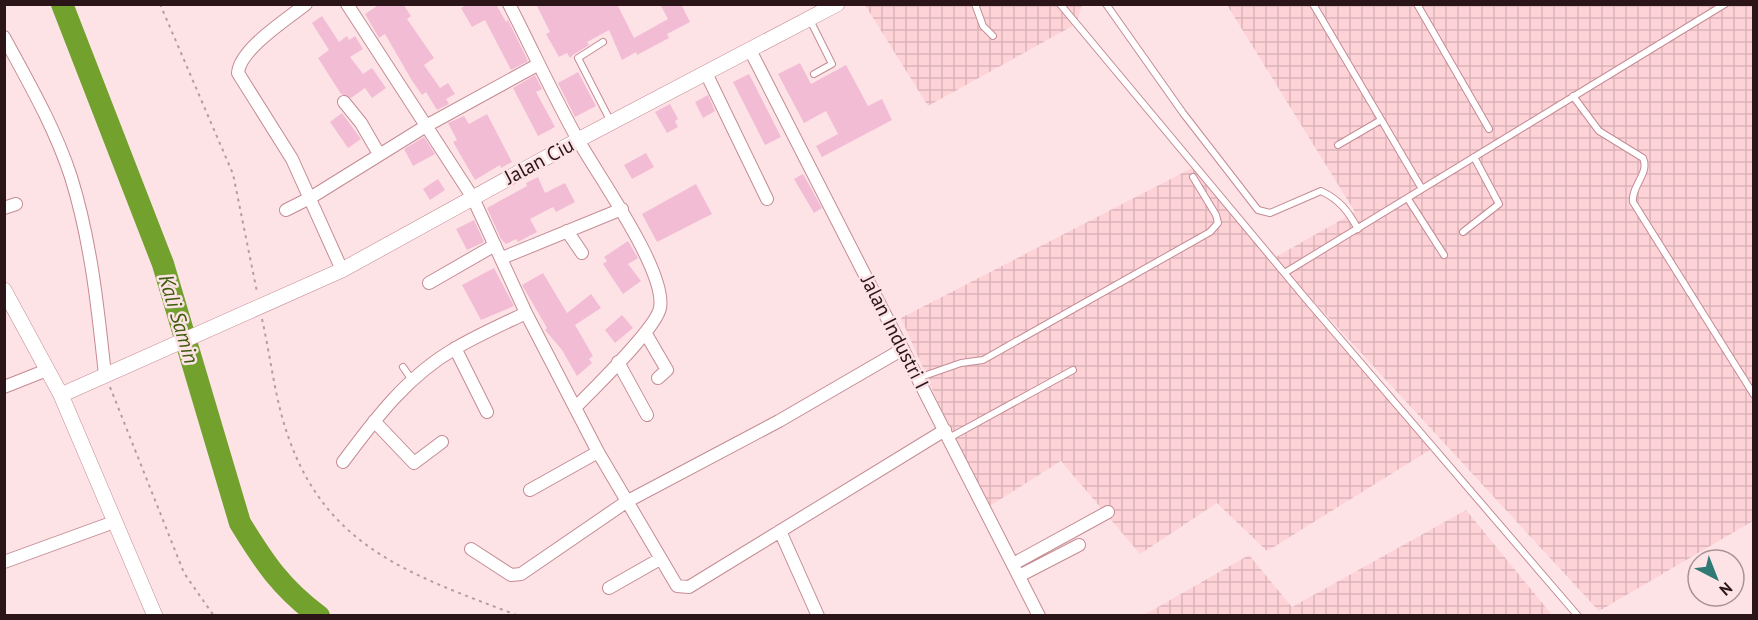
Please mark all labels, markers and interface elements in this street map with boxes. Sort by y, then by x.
street label: Jalan Ciu [499,132,578,191]
street label: Jalan Industri I [855,270,935,393]
water label: Kali Samin [153,271,205,367]
north arrow [1686,548,1746,608]
text: N [1715,578,1737,600]

